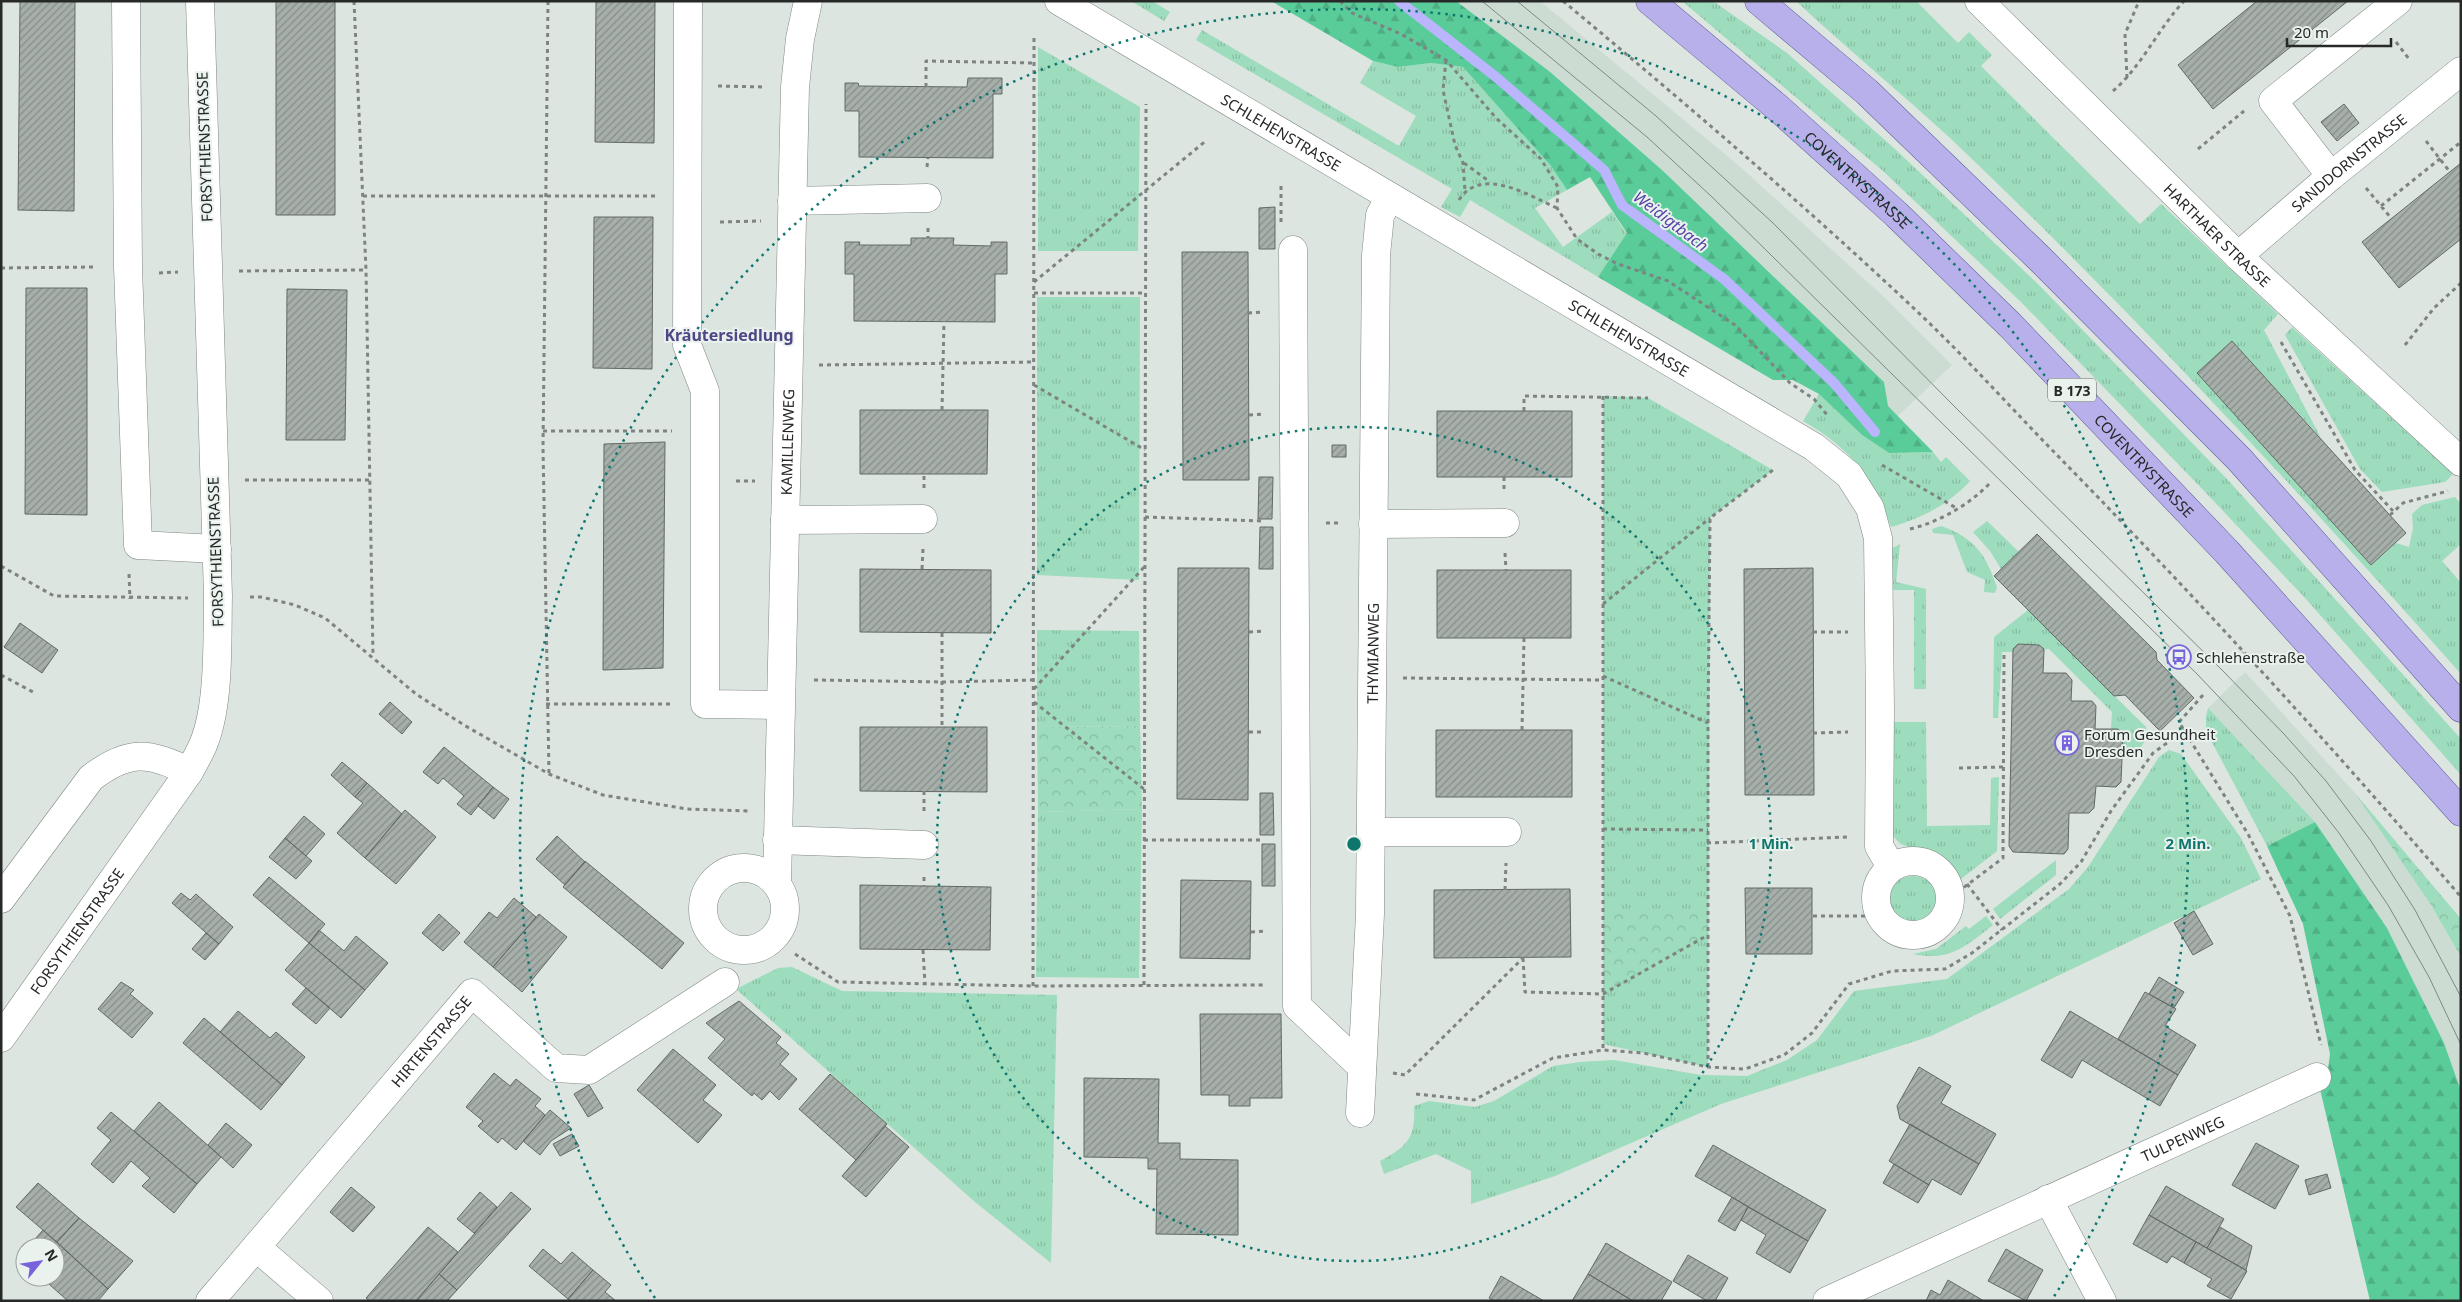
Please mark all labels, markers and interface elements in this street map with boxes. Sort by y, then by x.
scale bar [2287,15,2391,47]
text: 20 m [2294,22,2329,42]
street label: FORSYTHIENSTRASSE [191,72,217,222]
street label: SCHLEHENSTRASSE [1217,89,1345,176]
street label: SANDDORNSTRASSE [2287,109,2411,216]
street label: COVENTRYSTRASSE [1800,127,1915,233]
street label: HARTHAER STRASSE [2160,179,2275,291]
water label: Weidigtbach [1629,186,1713,256]
street label: SCHLEHENSTRASSE [1565,294,1693,381]
district label: Kräutersiedlung [664,324,794,346]
road number: B 173 [2048,378,2096,402]
street label: KAMILLENWEG [776,389,798,495]
street label: COVENTRYSTRASSE [2090,409,2199,522]
street label: FORSYTHIENSTRASSE [202,477,228,627]
street label: THYMIANWEG [1362,603,1383,704]
bus stop icon: Schlehenstraße [2166,644,2192,670]
place label: Schlehenstraße [2196,647,2305,667]
place label: Forum Gesundheit Dresden [2084,724,2216,761]
building icon: Forum Gesundheit Dresden [2054,730,2080,756]
text: 1 Min. [1748,833,1794,853]
text: 2 Min. [2165,833,2211,853]
centre of rings [1345,835,1363,853]
street label: FORSYTHIENSTRASSE [25,864,128,998]
street label: HIRTENSTRASSE [386,991,476,1091]
street label: TULPENWEG [2138,1111,2227,1166]
north arrow [15,1237,65,1287]
text: N [41,1246,63,1265]

